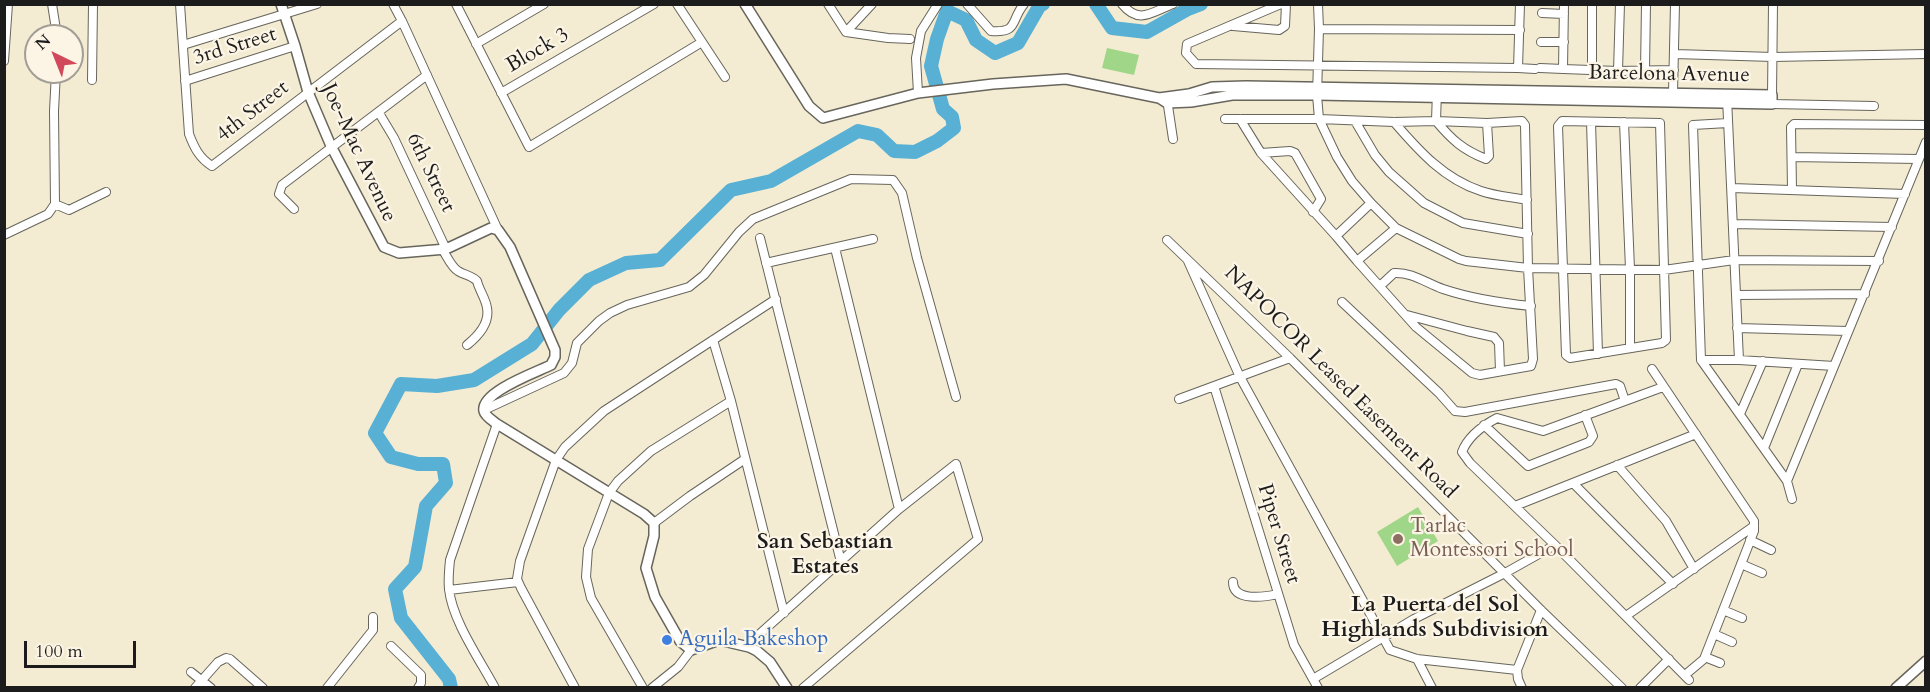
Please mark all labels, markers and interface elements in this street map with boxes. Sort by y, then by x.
street label: 3rd Street [190,22,280,72]
street label: Block 3 [502,23,574,79]
north arrow [24,24,84,84]
text: N [31,30,56,55]
street label: Barcelona Avenue [1588,61,1750,89]
street label: 4th Street [212,76,294,148]
street label: Joe-Mac Avenue [315,80,401,226]
street label: 6th Street [400,129,460,217]
street label: NAPOCOR Leased Easement Road [1218,261,1462,505]
street label: Piper Street [1251,481,1305,587]
place label: Tarlac Montessori School [1410,514,1574,564]
district label: San Sebastian Estates [757,530,893,582]
marker: Tarlac Montessori School [1391,532,1405,546]
district label: La Puerta del Sol Highlands Subdivision [1321,593,1549,644]
place label: Aguila Bakeshop [679,627,828,653]
scale bar [27,629,140,667]
marker: Aguila Bakeshop [660,633,674,647]
text: 100 m [35,639,83,664]

